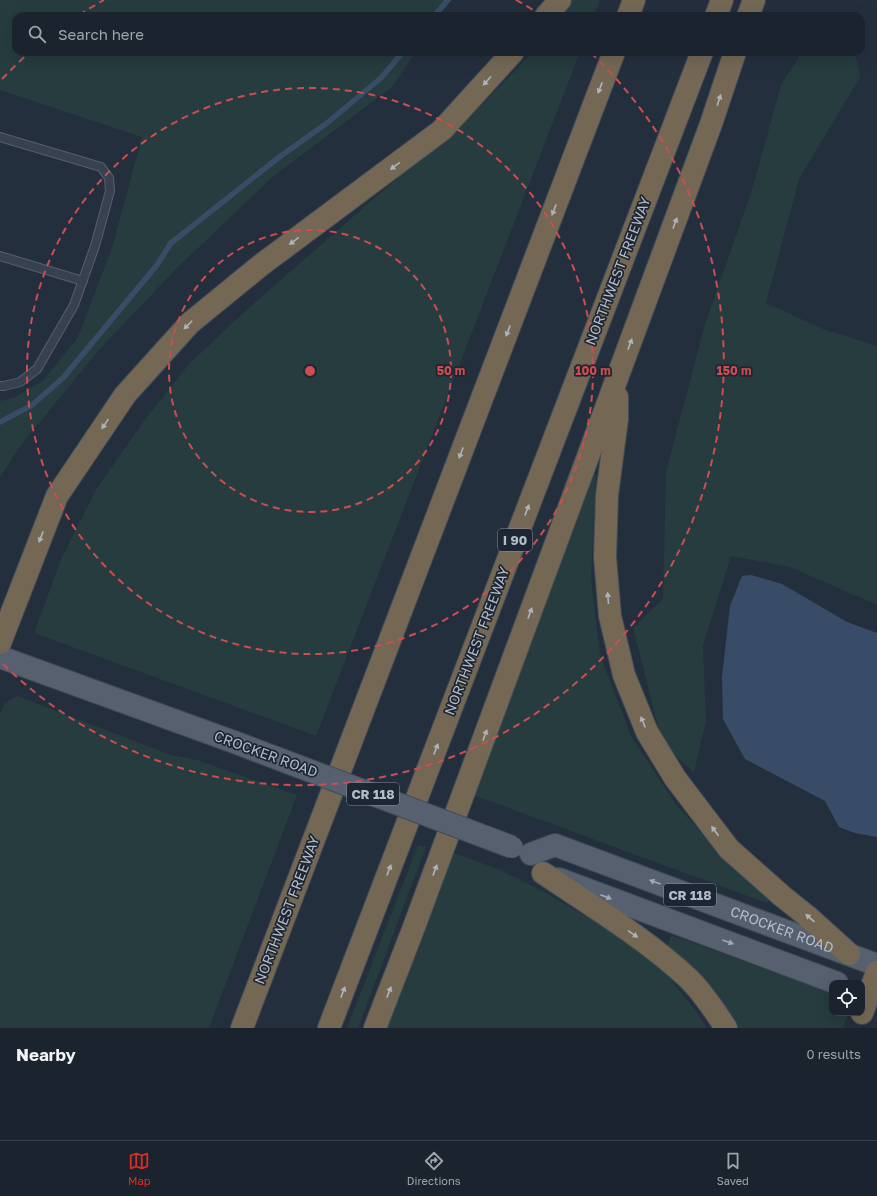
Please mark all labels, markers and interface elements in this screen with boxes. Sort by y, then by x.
search box [12,12,865,56]
icon: search [26,23,48,45]
text: Search here [58,25,144,43]
one-way arrow [482,76,492,86]
one-way arrow [597,83,603,95]
one-way arrow [716,94,722,106]
one-way arrow [389,161,400,170]
street label: NORTHWEST FREEWAY [581,194,654,347]
one-way arrow [550,204,556,216]
one-way arrow [672,216,678,228]
one-way arrow [288,237,299,245]
one-way arrow [184,320,193,330]
one-way arrow [504,326,510,338]
one-way arrow [627,338,633,350]
text: 50 m [437,363,465,378]
text: 100 m [575,363,611,378]
text: 150 m [717,363,751,378]
centre of rings [303,364,317,378]
one-way arrow [101,419,109,430]
one-way arrow [458,447,464,459]
one-way arrow [524,503,530,515]
road number: I 90 [498,529,532,551]
one-way arrow [37,531,43,543]
street label: NORTHWEST FREEWAY [440,564,513,717]
one-way arrow [605,592,612,604]
one-way arrow [528,607,534,619]
one-way arrow [640,716,646,728]
street label: CROCKER ROAD [212,727,320,780]
one-way arrow [483,729,489,741]
one-way arrow [433,742,439,754]
road number: CR 118 [347,783,399,805]
one-way arrow [711,825,719,836]
street label: NORTHWEST FREEWAY [250,833,323,986]
one-way arrow [387,864,393,876]
one-way arrow [433,864,439,876]
one-way arrow [649,878,661,884]
road number: CR 118 [664,884,716,906]
one-way arrow [600,894,612,900]
street label: CROCKER ROAD [728,902,836,956]
one-way arrow [805,914,815,923]
one-way arrow [628,930,639,938]
one-way arrow [722,940,734,946]
map controls [829,980,865,1016]
button: locate [829,980,865,1016]
one-way arrow [340,985,346,997]
one-way arrow [387,985,393,997]
text: Nearby [16,1044,76,1065]
text: 0 results [806,1046,861,1062]
tab: Map [128,1150,151,1187]
tab: Directions [407,1150,461,1187]
tab: Saved [717,1150,749,1187]

